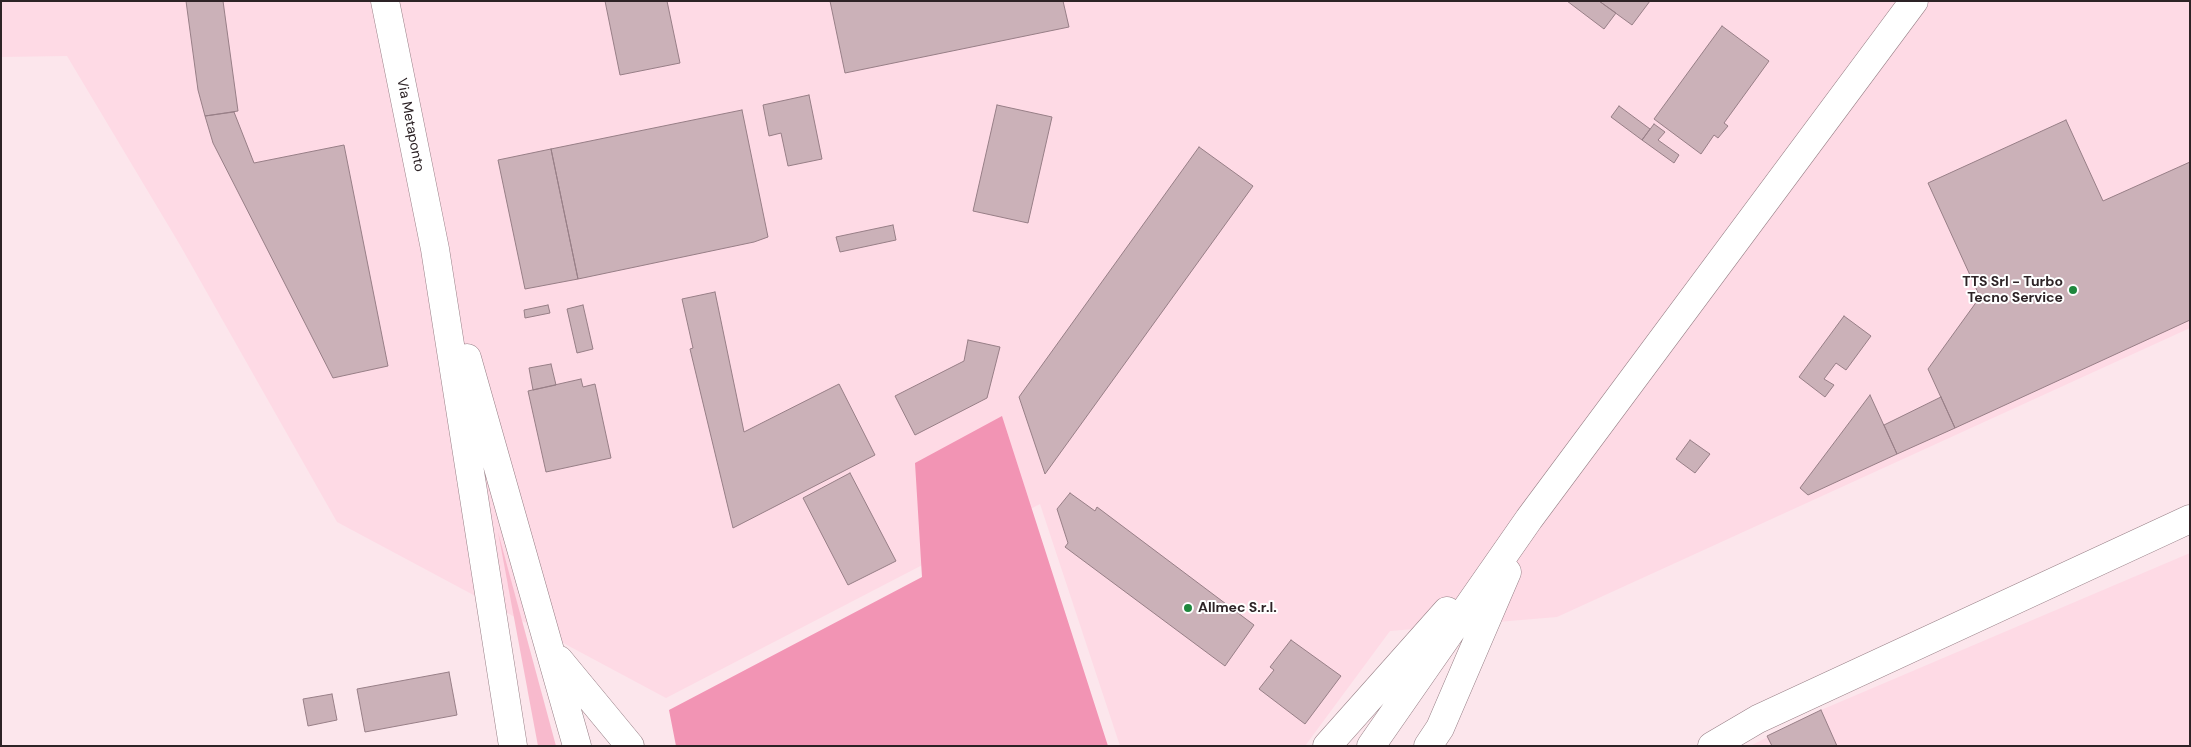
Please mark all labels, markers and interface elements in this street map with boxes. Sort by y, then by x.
street label: Via Metaponto [393,77,427,173]
place label: TTS Srl - Turbo Tecno Service [1962,274,2063,306]
marker: TTS Srl - Turbo Tecno Service [2067,284,2079,296]
place label: Allmec S.r.l. [1198,600,1277,616]
marker: Allmec S.r.l. [1182,602,1194,614]

